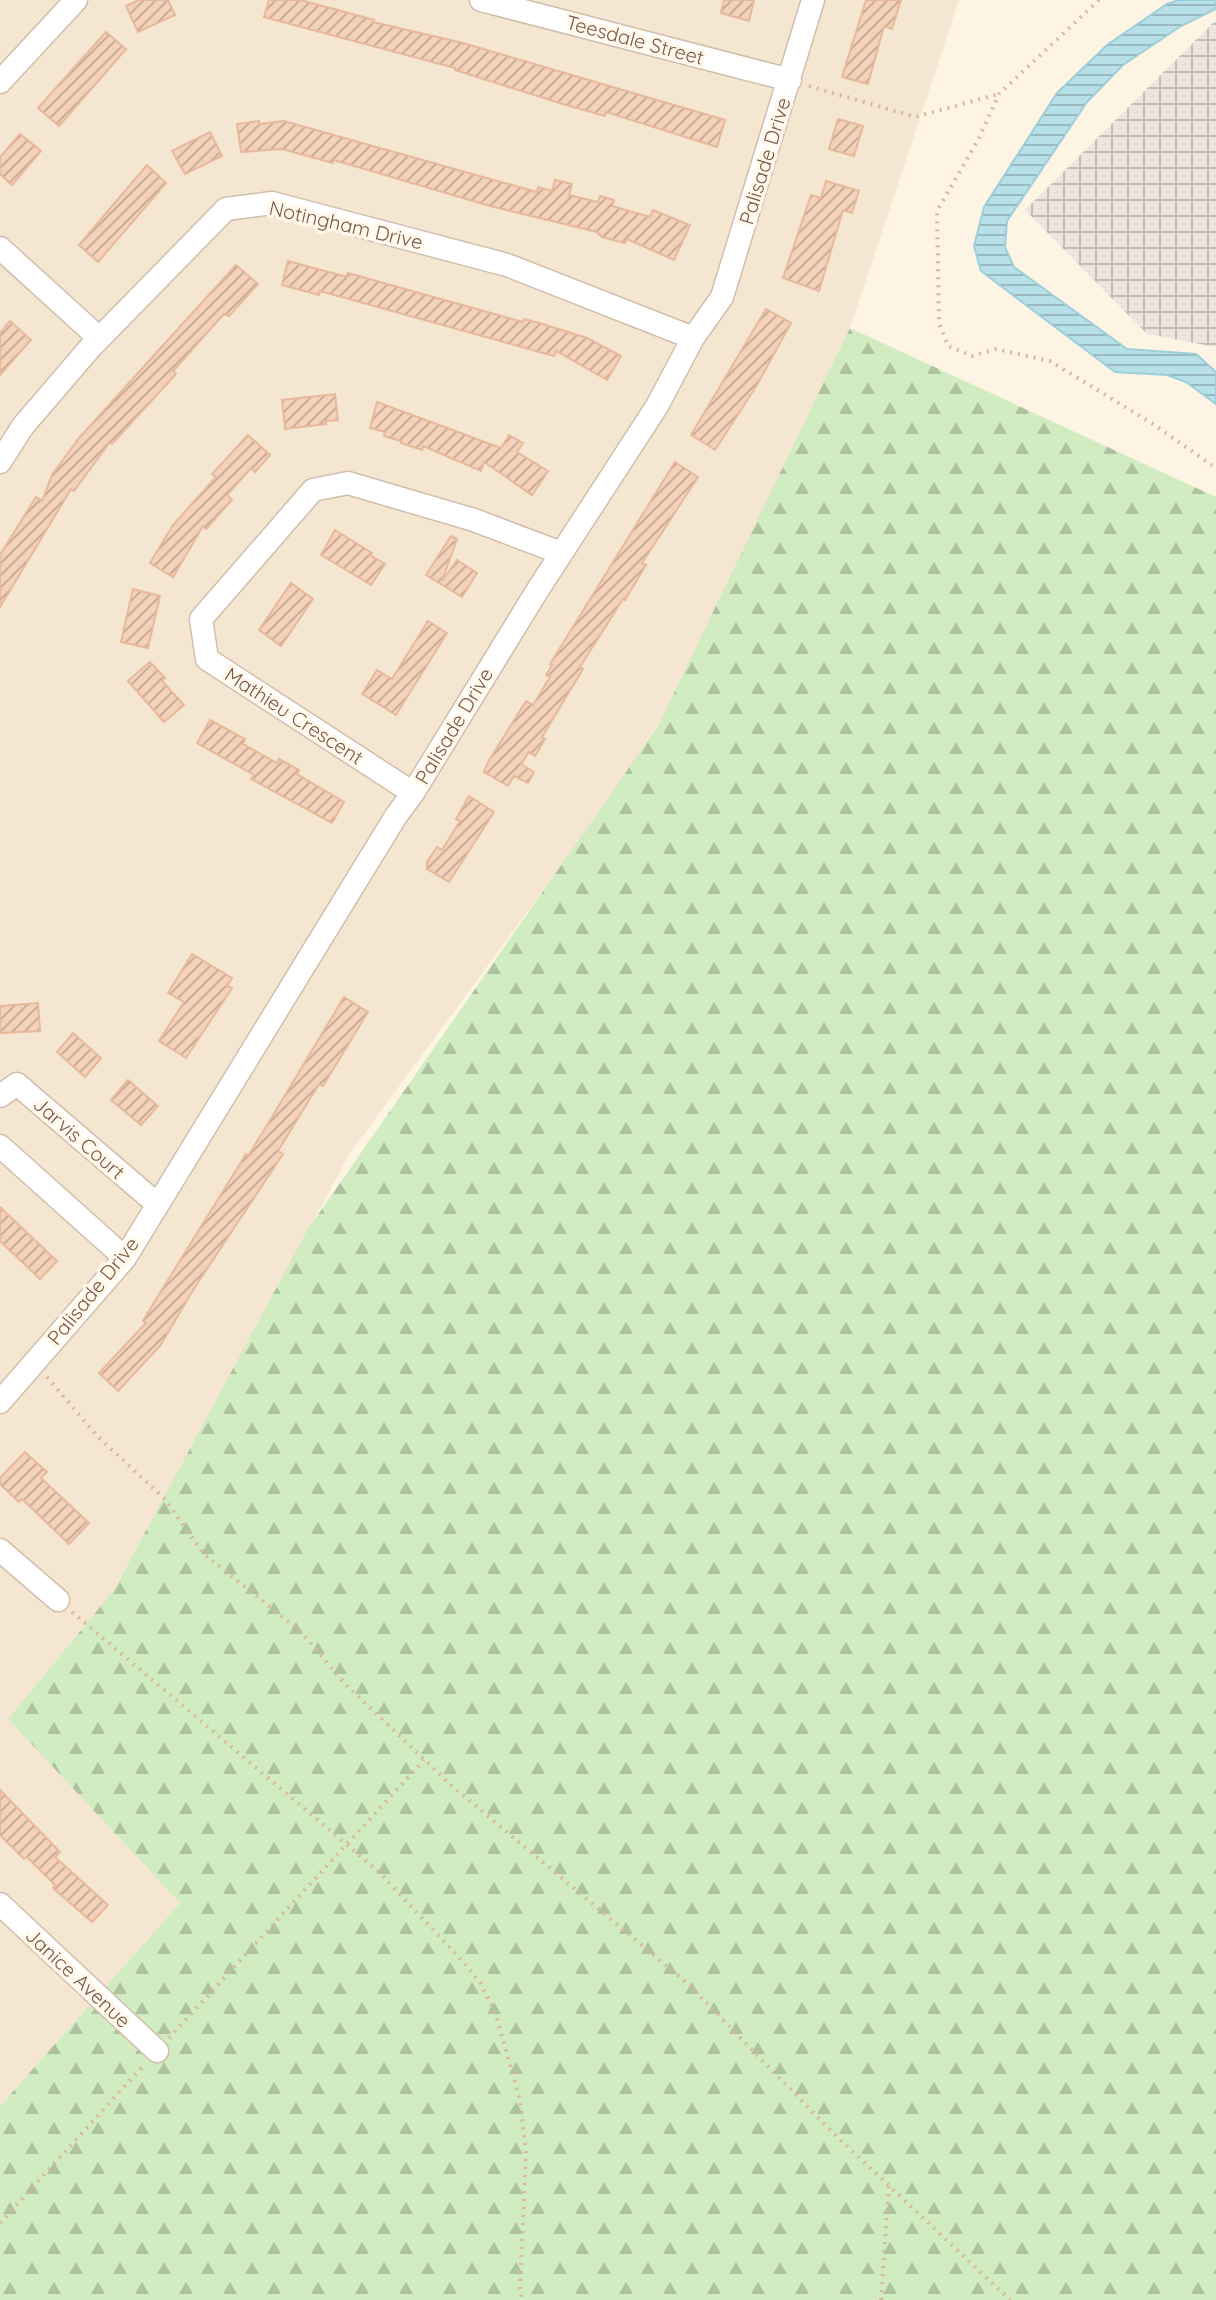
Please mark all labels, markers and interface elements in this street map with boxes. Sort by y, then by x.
street label: Teesdale Street [563,9,707,70]
street label: Palisade Drive [733,94,796,227]
street label: Notingham Drive [267,195,425,254]
street label: Mathieu Crescent [220,661,368,770]
street label: Palisade Drive [409,663,498,789]
street label: Jarvis Court [28,1091,130,1184]
street label: Palisade Drive [42,1232,144,1350]
street label: Janice Avenue [20,1922,136,2033]

